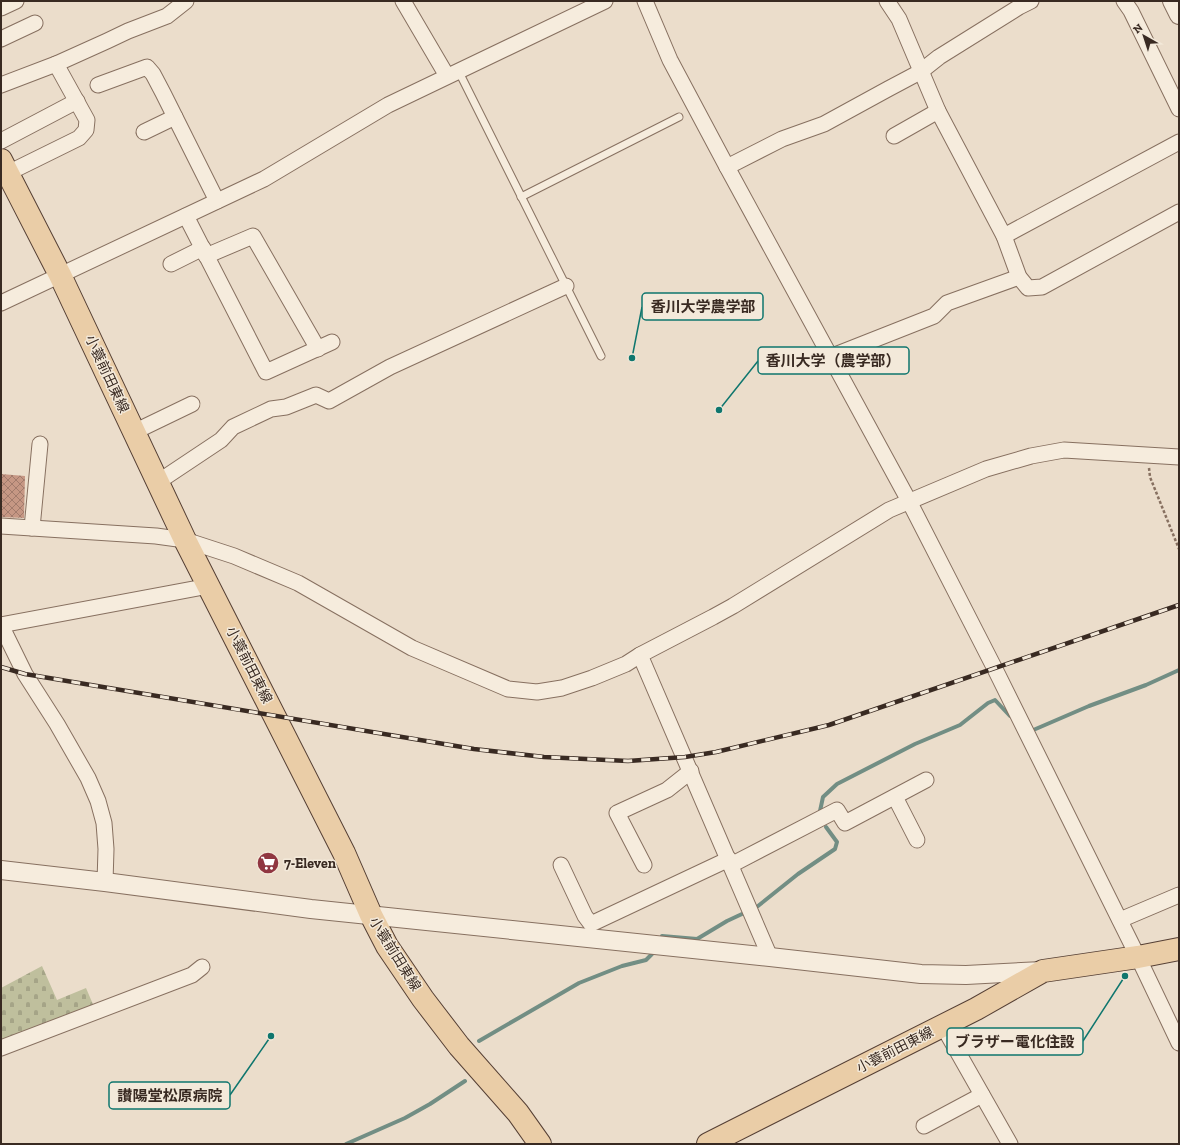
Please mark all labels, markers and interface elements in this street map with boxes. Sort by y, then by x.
north arrow [1124,16,1164,56]
text: N [1131,21,1146,36]
callout: 香川大学農学部 [642,293,763,320]
text: 香川大学農学部 [650,298,756,316]
street label: 小蓑前田東線 [82,332,132,416]
callout: 香川大学（農学部） [758,347,909,374]
text: 香川大学（農学部） [765,352,901,370]
street label: 小蓑前田東線 [222,624,276,706]
supermarket icon: 7-Eleven [255,850,281,876]
place label: 7-Eleven [284,855,337,872]
street label: 小蓑前田東線 [366,914,424,994]
street label: 小蓑前田東線 [854,1023,936,1077]
callout: ブラザー電化住設 [947,1028,1083,1055]
text: ブラザー電化住設 [955,1033,1075,1051]
callout: 讃陽堂松原病院 [109,1082,230,1109]
text: 讃陽堂松原病院 [117,1087,223,1105]

